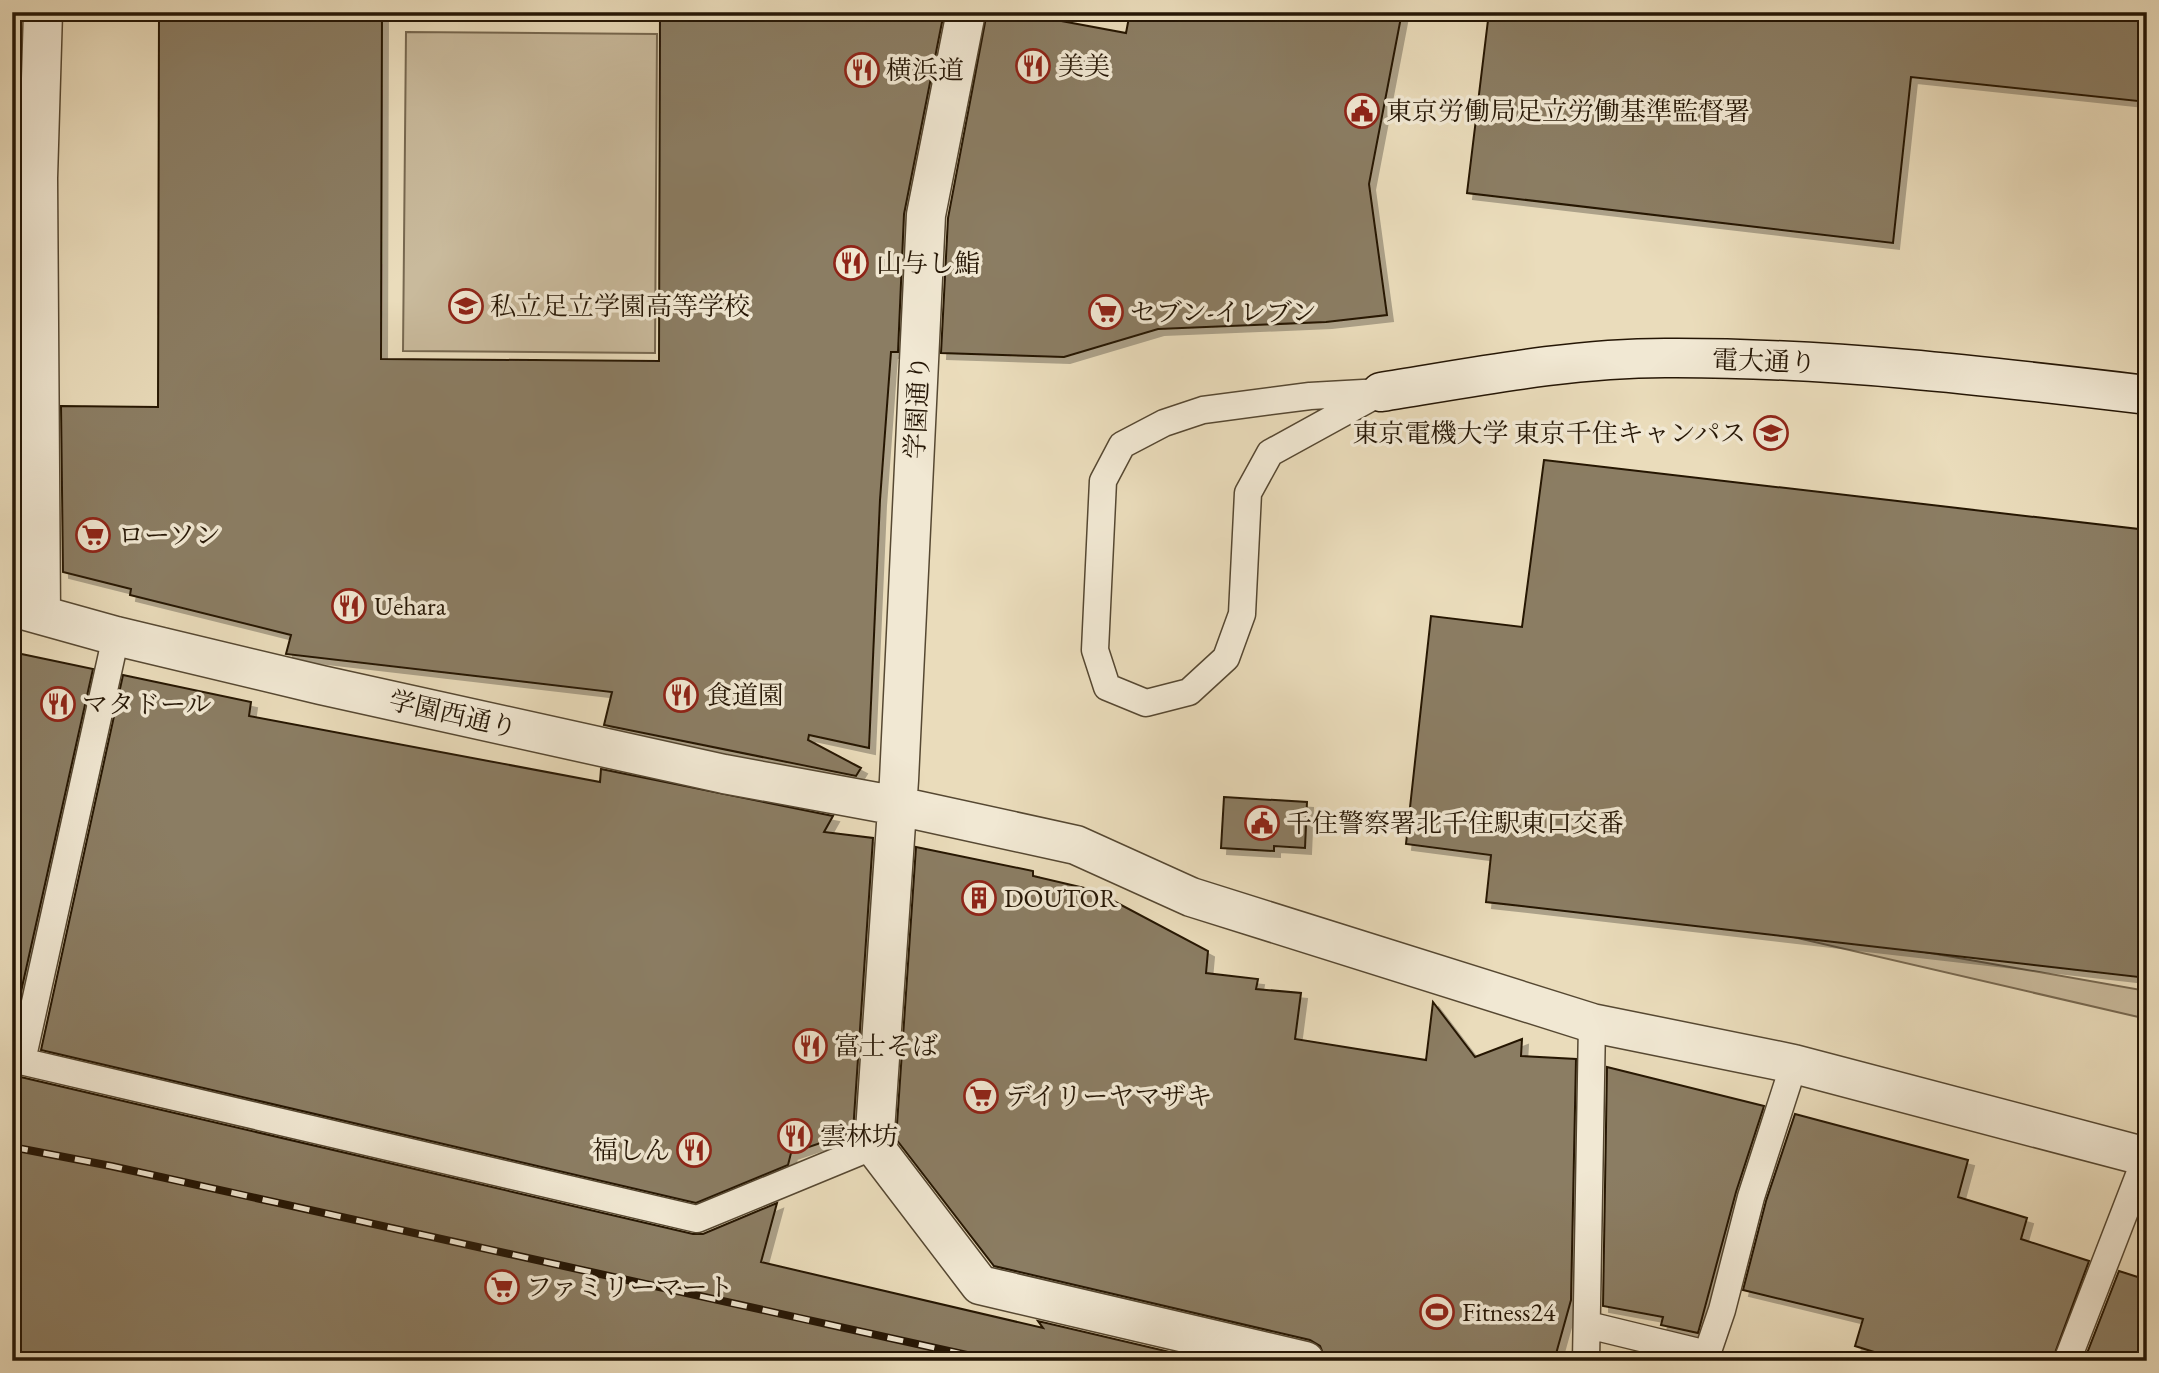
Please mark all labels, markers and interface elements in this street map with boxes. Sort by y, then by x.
restaurant icon: 美美 [1014,47,1052,85]
place label: 美美 [1058,49,1110,83]
restaurant icon: 横浜道 [843,51,881,89]
place label: 横浜道 [886,53,964,87]
public building icon: 東京労働局足立労働基準監督署 [1343,92,1381,130]
place label: 東京労働局足立労働基準監督署 [1386,94,1750,128]
restaurant icon: 山与し鮨 [832,244,870,282]
place label: 山与し鮨 [876,246,980,280]
school or university icon: 私立足立学園高等学校 [447,287,485,325]
place label: 私立足立学園高等学校 [490,289,750,323]
supermarket icon: セブン-イレブン [1087,293,1125,331]
place label: セブン-イレブン [1130,295,1317,329]
street label: 電大通り [1711,342,1817,380]
street label: 学園通り [897,354,937,460]
school or university icon: 東京電機大学 東京千住キャンパス [1752,414,1790,452]
place label: 東京電機大学 東京千住キャンパス [1353,416,1746,450]
supermarket icon: ローソン [74,516,112,554]
place label: ローソン [118,518,221,552]
restaurant icon: Uehara [330,587,368,625]
place label: Uehara [374,589,447,623]
restaurant icon: 食道園 [662,676,700,714]
place label: 食道園 [706,678,784,712]
street label: 学園西通り [386,683,520,745]
restaurant icon: マタドール [39,685,77,723]
place label: マタドール [82,687,211,721]
public building icon: 千住警察署北千住駅東口交番 [1243,804,1281,842]
place label: 千住警察署北千住駅東口交番 [1286,806,1624,840]
building icon: DOUTOR [960,879,998,917]
place label: DOUTOR [1004,881,1118,915]
restaurant icon: 富士そば [791,1027,829,1065]
place label: 富士そば [834,1029,938,1063]
supermarket icon: デイリーヤマザキ [962,1077,1000,1115]
place label: デイリーヤマザキ [1006,1079,1212,1113]
restaurant icon: 雲林坊 [776,1117,814,1155]
place label: 雲林坊 [820,1119,898,1153]
restaurant icon: 福しん [675,1131,713,1169]
place label: 福しん [592,1133,670,1167]
supermarket icon: ファミリーマート [483,1268,521,1306]
place label: ファミリーマート [526,1270,733,1304]
sports icon: Fitness24 [1418,1293,1456,1331]
place label: Fitness24 [1462,1295,1556,1329]

